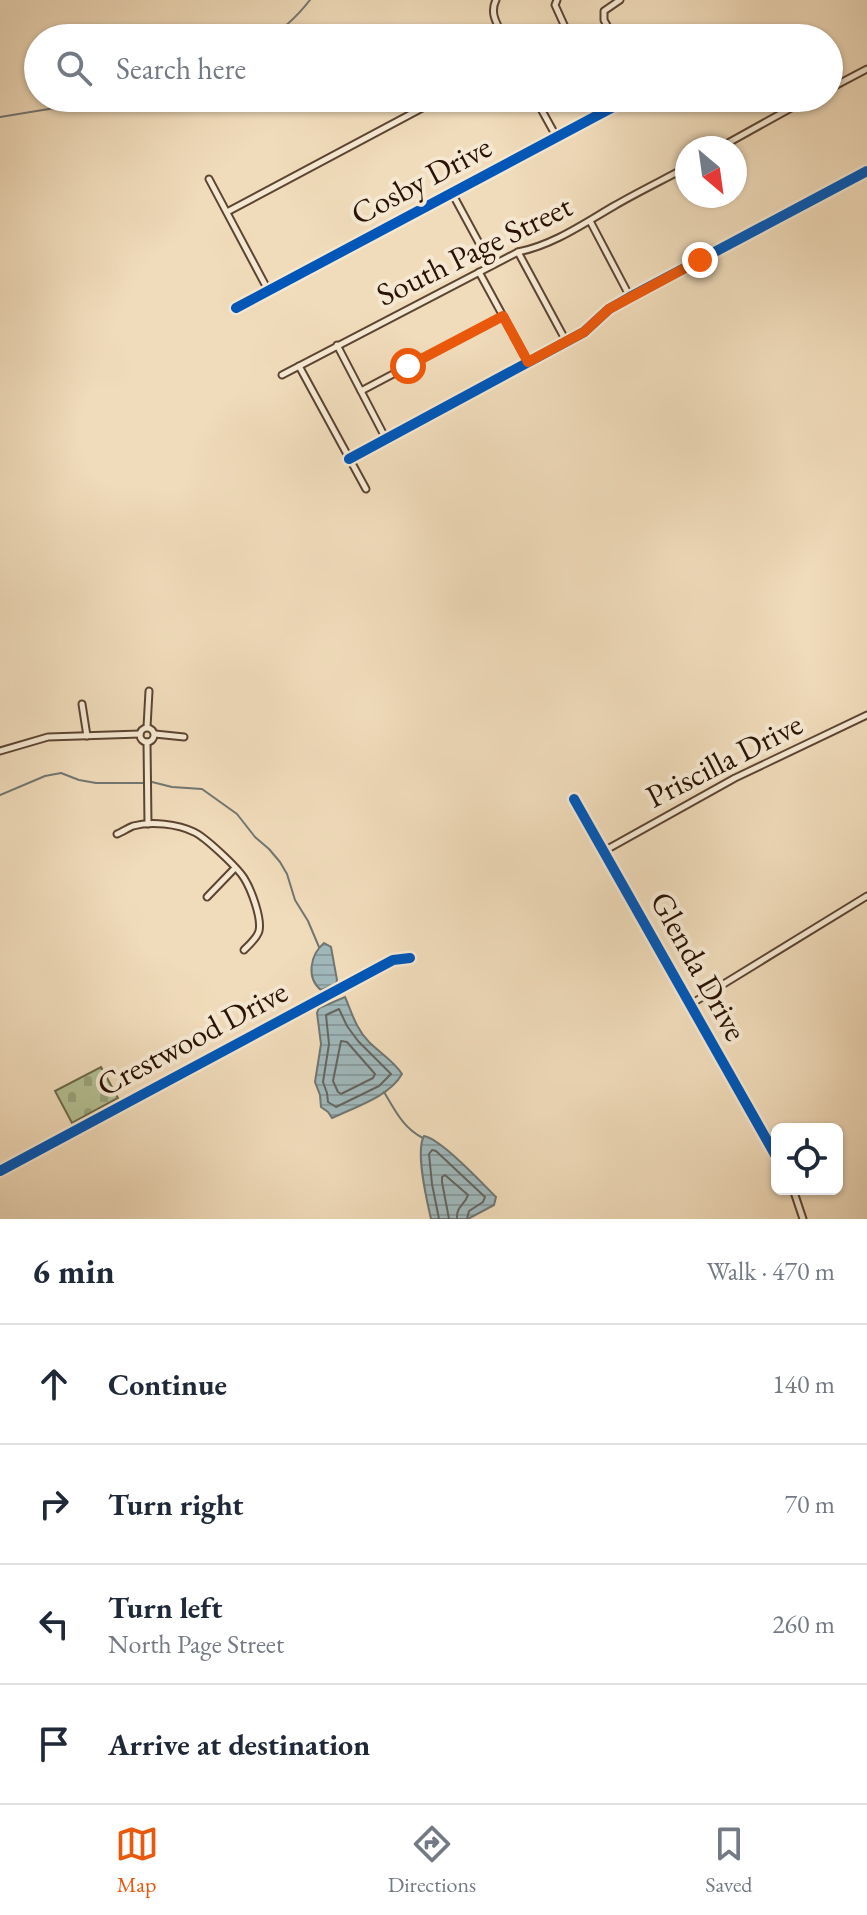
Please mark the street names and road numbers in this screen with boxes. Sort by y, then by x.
street label: Cosby Drive [343,125,499,235]
street label: South Page Street [369,185,579,315]
street label: Priscilla Drive [639,703,809,817]
street label: Glenda Drive [641,884,757,1048]
street label: Crestwood Drive [89,970,295,1106]

